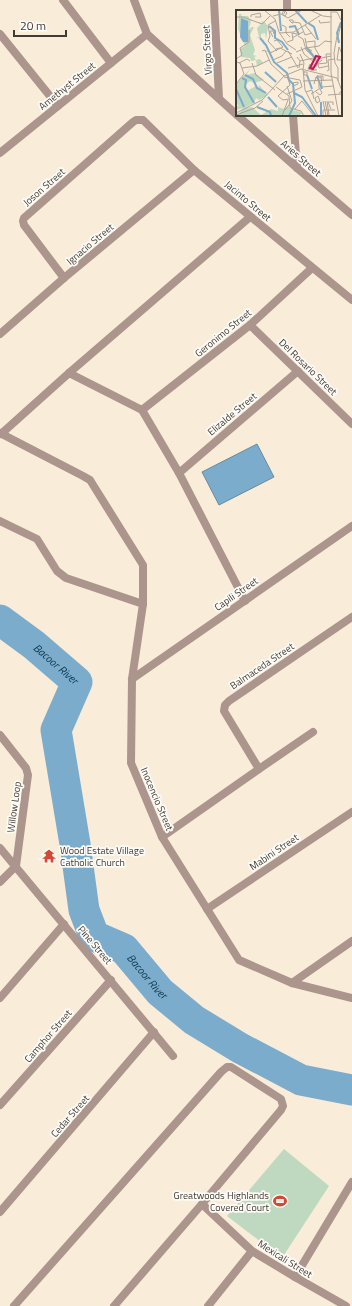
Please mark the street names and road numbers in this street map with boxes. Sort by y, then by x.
street label: Virgo Street [198,24,216,75]
street label: Amethyst Street [35,58,99,114]
street label: Aries Street [277,136,325,180]
street label: Joson Street [20,164,69,210]
street label: Jacinto Street [222,177,275,225]
street label: Ignacio Street [63,219,117,268]
street label: Geronimo Street [191,305,255,361]
street label: Del Rosario Street [275,335,341,399]
street label: Elizalde Street [204,389,260,439]
street label: Capili Street [211,573,261,615]
street label: Balmaceda Street [227,639,297,693]
street label: Inocencio Street [137,765,177,834]
street label: Willow Loop [3,781,25,833]
street label: Mabini Street [246,830,302,874]
street label: Pine Street [74,922,116,968]
street label: Camphor Street [21,1006,76,1066]
street label: Cedar Street [47,1091,93,1141]
street label: Mexicali Street [255,1236,316,1282]

